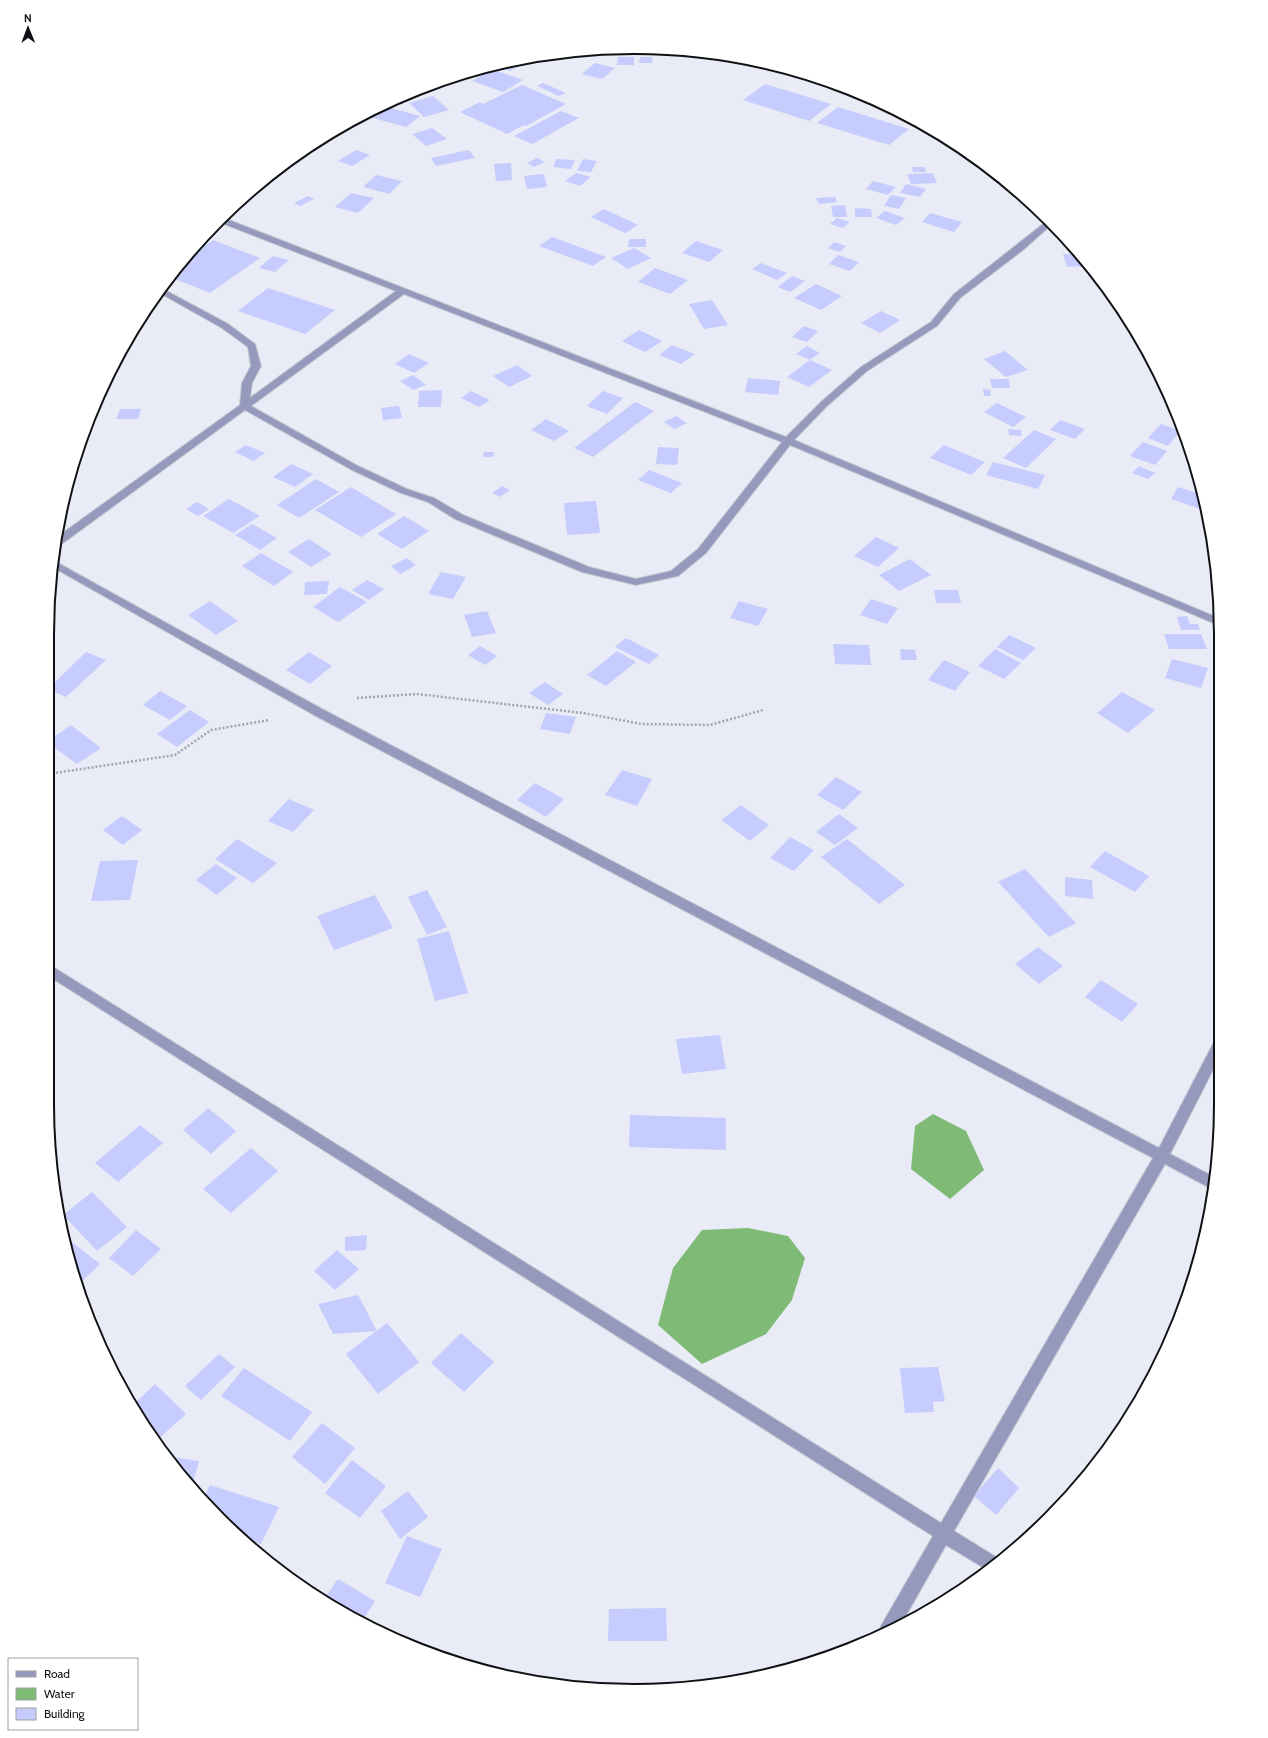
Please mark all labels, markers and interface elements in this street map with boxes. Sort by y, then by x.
north arrow [8,8,48,48]
text: N [24,11,32,25]
legend [8,1658,138,1730]
text: Road [44,1666,70,1681]
text: Water [44,1686,75,1701]
text: Building [44,1706,86,1721]

